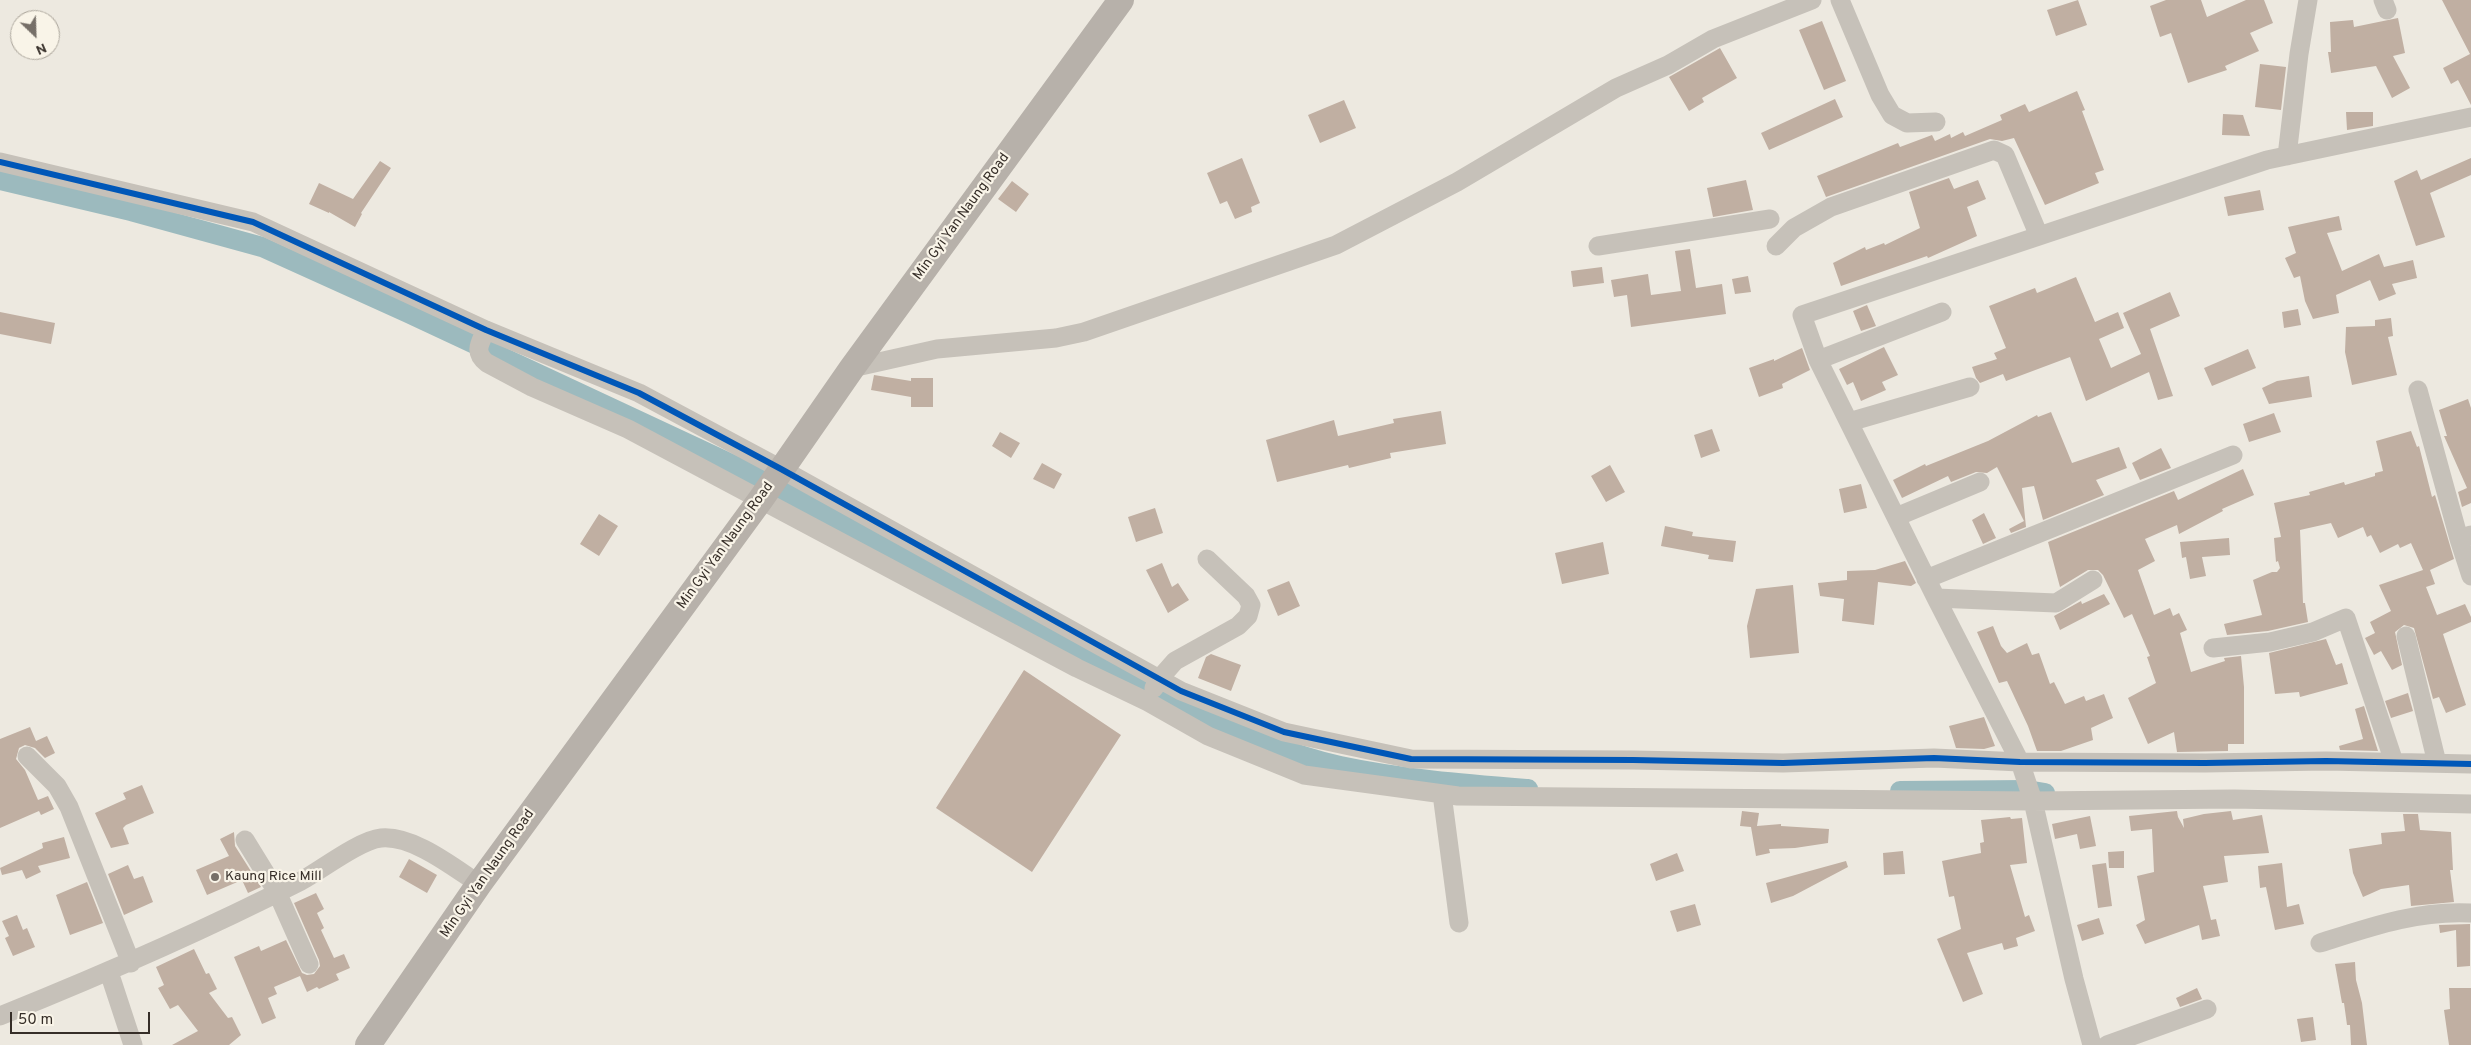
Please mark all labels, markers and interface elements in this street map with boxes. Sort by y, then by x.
north arrow [10,10,60,60]
text: N [33,38,49,58]
street label: Min Gyi Yan Naung Road [910,150,1014,284]
street label: Min Gyi Yan Naung Road [674,479,778,613]
street label: Min Gyi Yan Naung Road [437,807,539,941]
place label: Kaung Rice Mill [225,869,322,885]
marker: Kaung Rice Mill [209,871,221,883]
scale bar [12,1002,152,1034]
text: 50 m [18,1011,53,1030]

